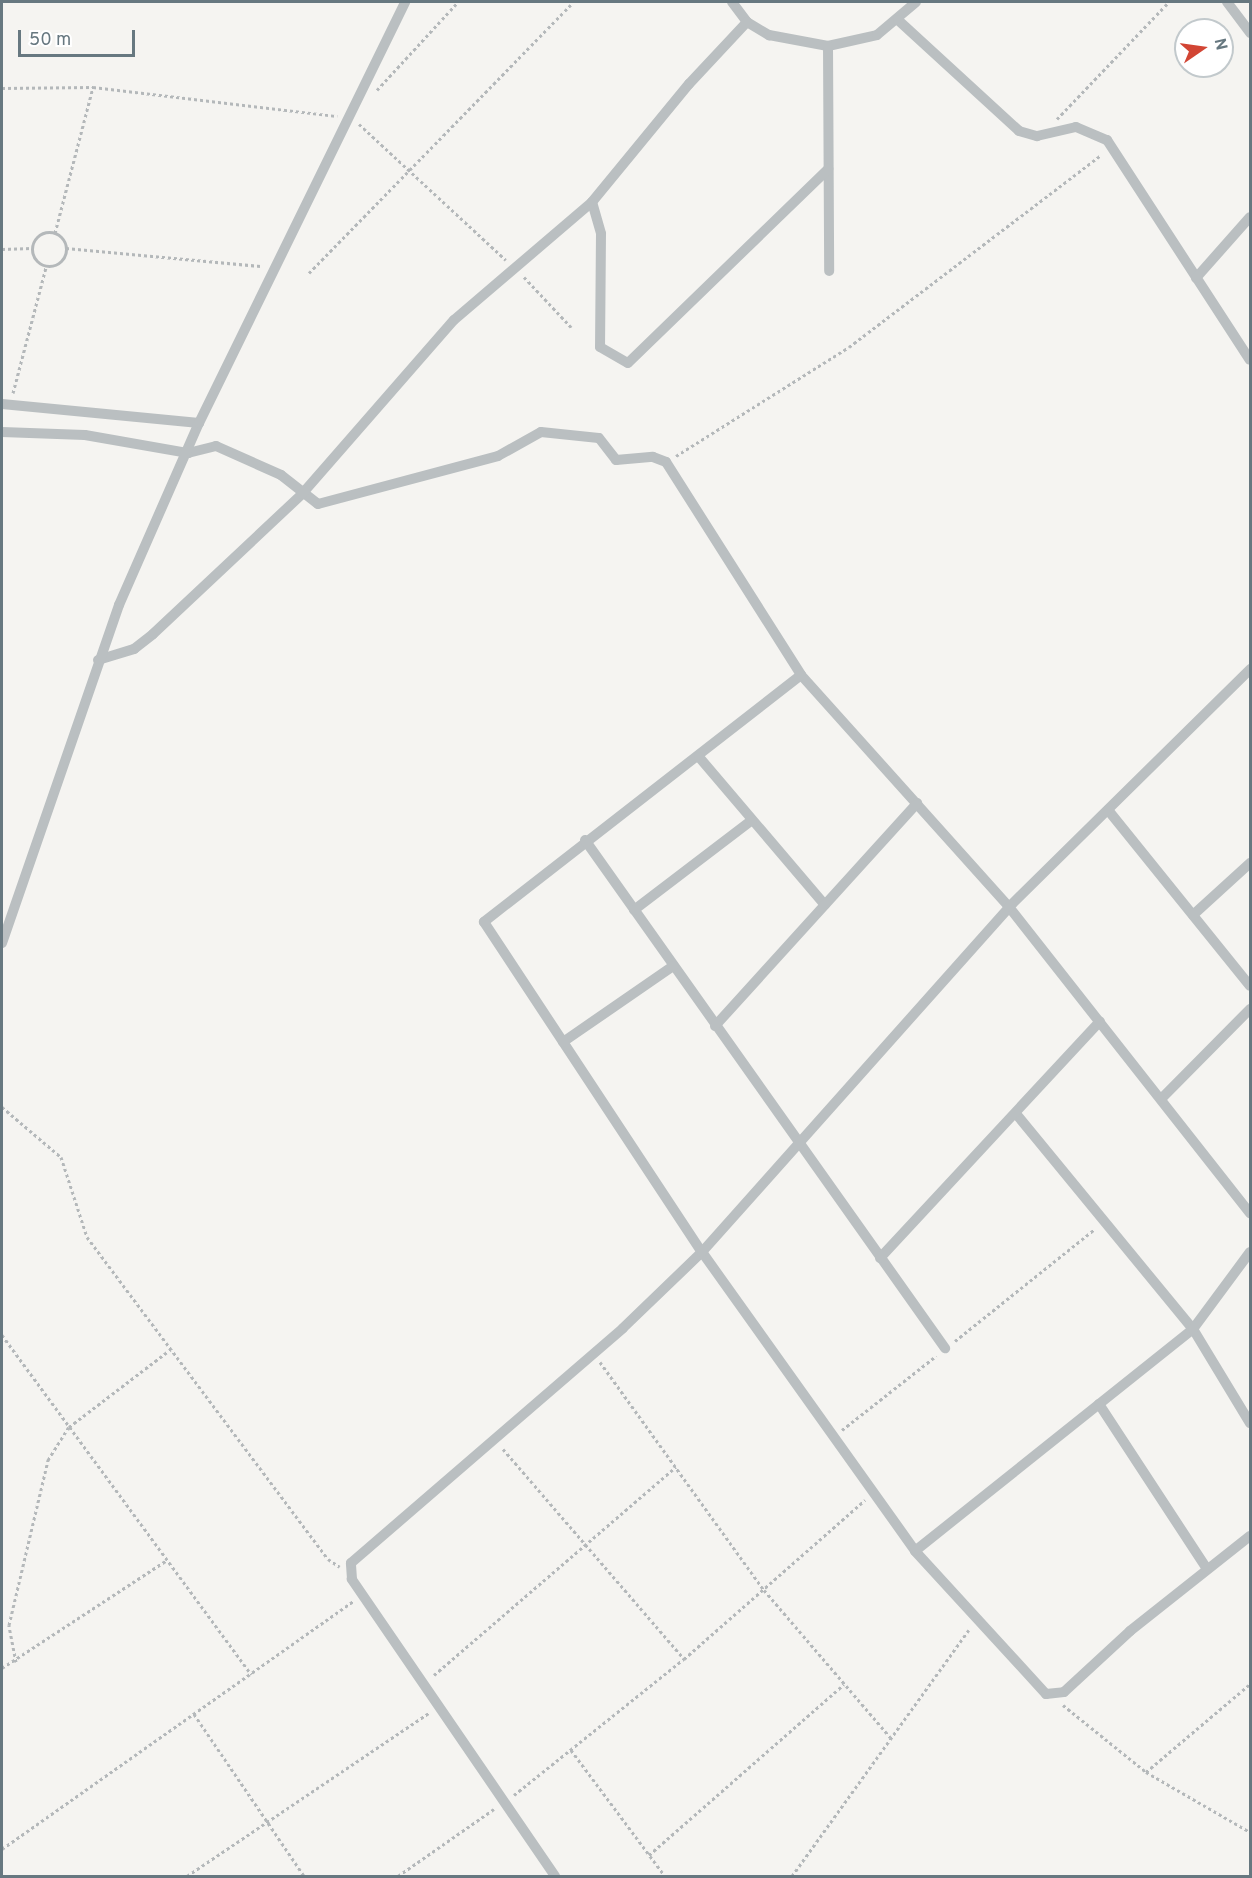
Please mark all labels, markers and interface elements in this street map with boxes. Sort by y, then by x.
scale bar [21,18,138,56]
north arrow [1174,18,1234,78]
text: 50 m [29,29,71,52]
text: N [1209,37,1231,52]

